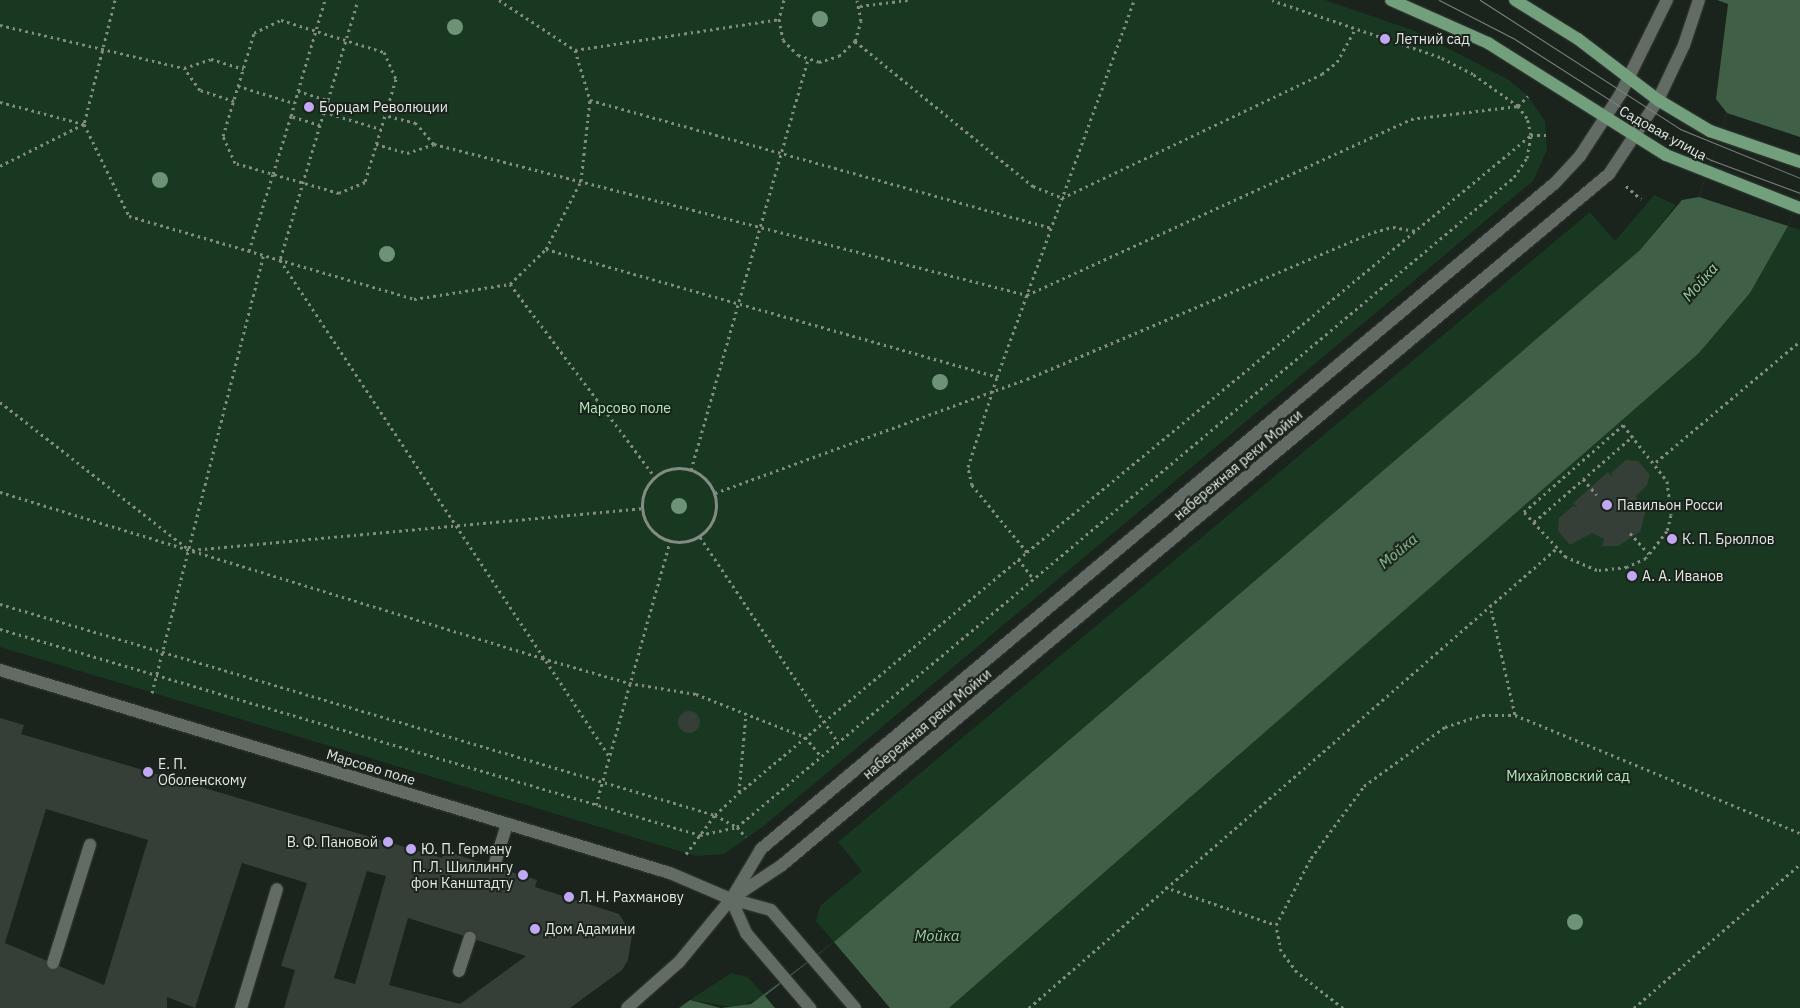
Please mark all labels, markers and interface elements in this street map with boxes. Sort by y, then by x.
place label: Летний сад [1395,31,1470,47]
marker: Летний сад [1379,33,1391,45]
place label: Борцам Революции [319,99,448,115]
marker: Борцам Революции [303,101,315,113]
street label: Садовая улица [1616,102,1710,164]
water label: Мойка [1678,259,1722,305]
park label: Марсово поле [579,400,671,416]
street label: набережная реки Мойки [1170,406,1306,524]
place label: Павильон Росси [1617,497,1723,513]
marker: Павильон Росси [1601,499,1613,511]
water label: Мойка [1375,530,1421,572]
place label: К. П. Брюллов [1682,531,1775,547]
marker: К. П. Брюллов [1666,533,1678,545]
place label: А. А. Иванов [1642,568,1724,584]
marker: А. А. Иванов [1626,570,1638,582]
street label: набережная реки Мойки [859,665,995,783]
street label: Марсово поле [324,746,418,788]
place label: Е. П. Оболенскому [158,756,247,789]
marker: Е. П. Оболенскому [142,766,154,778]
park label: Михайловский сад [1506,768,1630,784]
place label: В. Ф. Пановой [287,834,378,850]
marker: В. Ф. Пановой [382,836,394,848]
place label: Ю. П. Герману [421,841,512,857]
marker: Ю. П. Герману [405,843,417,855]
place label: П. Л. Шиллингу фон Канштадту [411,859,513,892]
marker: П. Л. Шиллингу фон Канштадту [517,869,529,881]
place label: Л. Н. Рахманову [579,889,684,905]
marker: Л. Н. Рахманову [563,891,575,903]
place label: Дом Адамини [545,921,635,937]
marker: Дом Адамини [529,923,541,935]
water label: Мойка [915,927,959,945]

